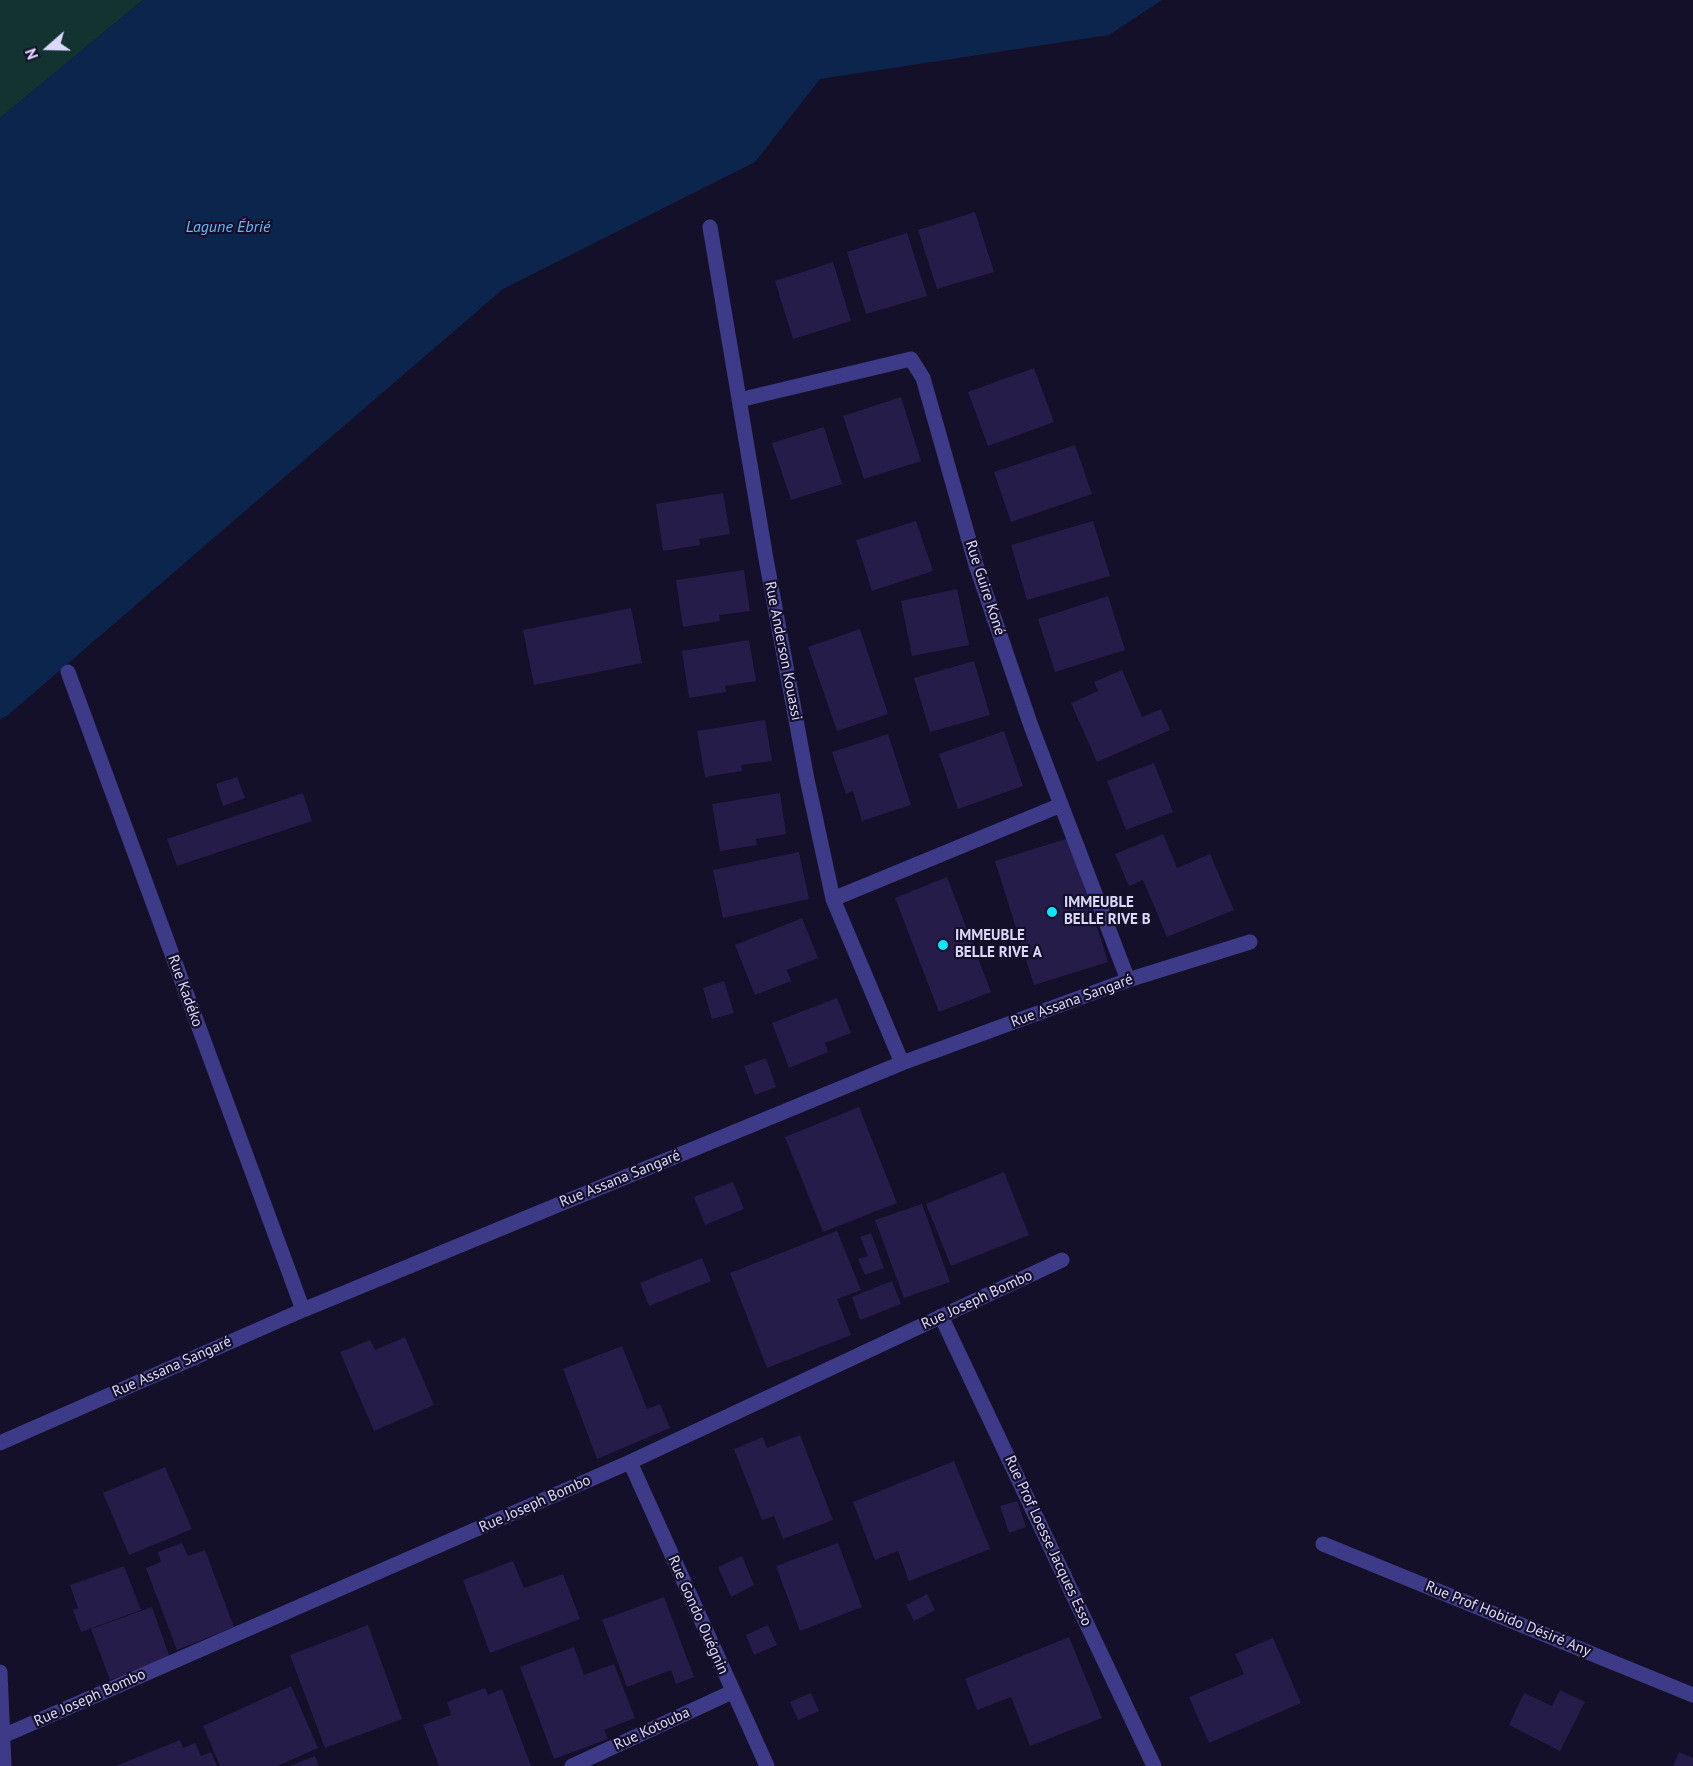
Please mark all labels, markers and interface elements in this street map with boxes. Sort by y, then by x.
north arrow [18,18,78,78]
text: N [20,46,42,63]
water label: Lagune Ébrié [186,217,270,237]
street label: Rue Guire Koné [961,538,1009,638]
street label: Rue Anderson Kouassi [761,580,805,722]
place label: IMMEUBLE BELLE RIVE B [1064,894,1151,929]
marker: IMMEUBLE BELLE RIVE B [1045,905,1059,919]
place label: IMMEUBLE BELLE RIVE A [955,927,1042,962]
marker: IMMEUBLE BELLE RIVE A [936,938,950,952]
street label: Rue Kadéko [164,953,206,1029]
street label: Rue Assana Sangaré [1008,971,1136,1031]
street label: Rue Assana Sangaré [557,1147,683,1211]
street label: Rue Joseph Bombo [919,1266,1035,1334]
street label: Rue Assana Sangaré [110,1333,234,1401]
street label: Rue Prof Loesse Jacques Esso [1001,1453,1095,1629]
street label: Rue Joseph Bombo [476,1471,594,1537]
street label: Rue Gondo Ouégnin [664,1553,732,1677]
street label: Rue Prof Hobido Désiré Any [1423,1578,1593,1660]
street label: Rue Joseph Bombo [31,1665,149,1731]
street label: Rue Kotouba [611,1704,693,1754]

